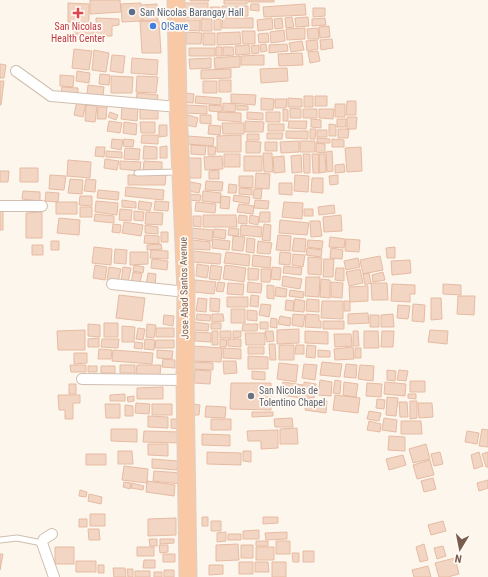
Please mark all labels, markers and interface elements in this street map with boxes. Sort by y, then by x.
marker: San Nicolas Health Center [72,7,84,19]
marker: San Nicolas Barangay Hall [127,7,137,17]
place label: San Nicolas Barangay Hall [140,7,244,18]
place label: San Nicolas Health Center [51,21,105,44]
marker: O!Save [148,21,158,31]
place label: O!Save [161,21,189,32]
street label: Jose Abad Santos Avenue [178,236,190,339]
place label: San Nicolas de Tolentino Chapel [259,385,325,408]
marker: San Nicolas de Tolentino Chapel [246,391,256,401]
north arrow [440,529,480,569]
text: N [454,551,463,565]

